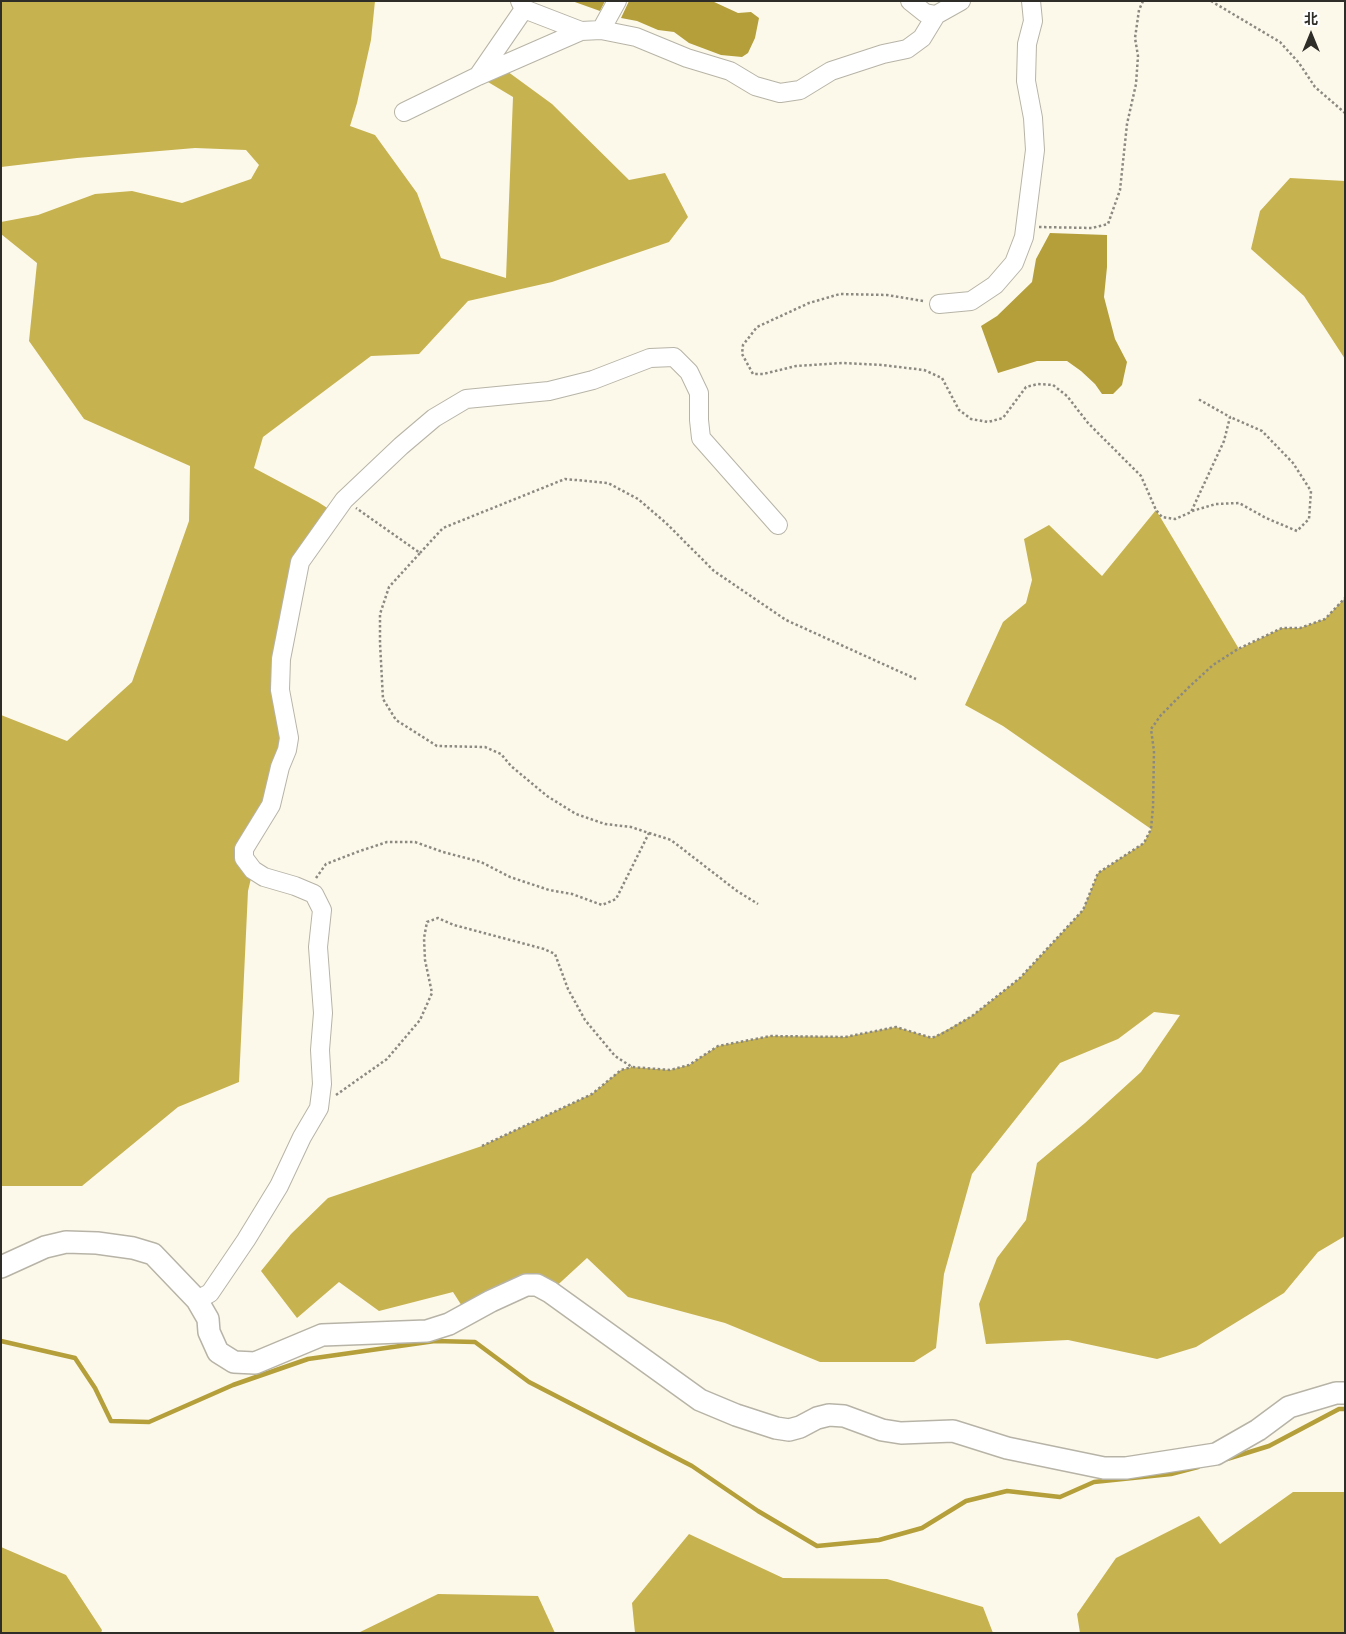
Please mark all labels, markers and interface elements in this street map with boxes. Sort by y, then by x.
north arrow [1286,10,1336,60]
text: 北 [1304,11,1318,28]

